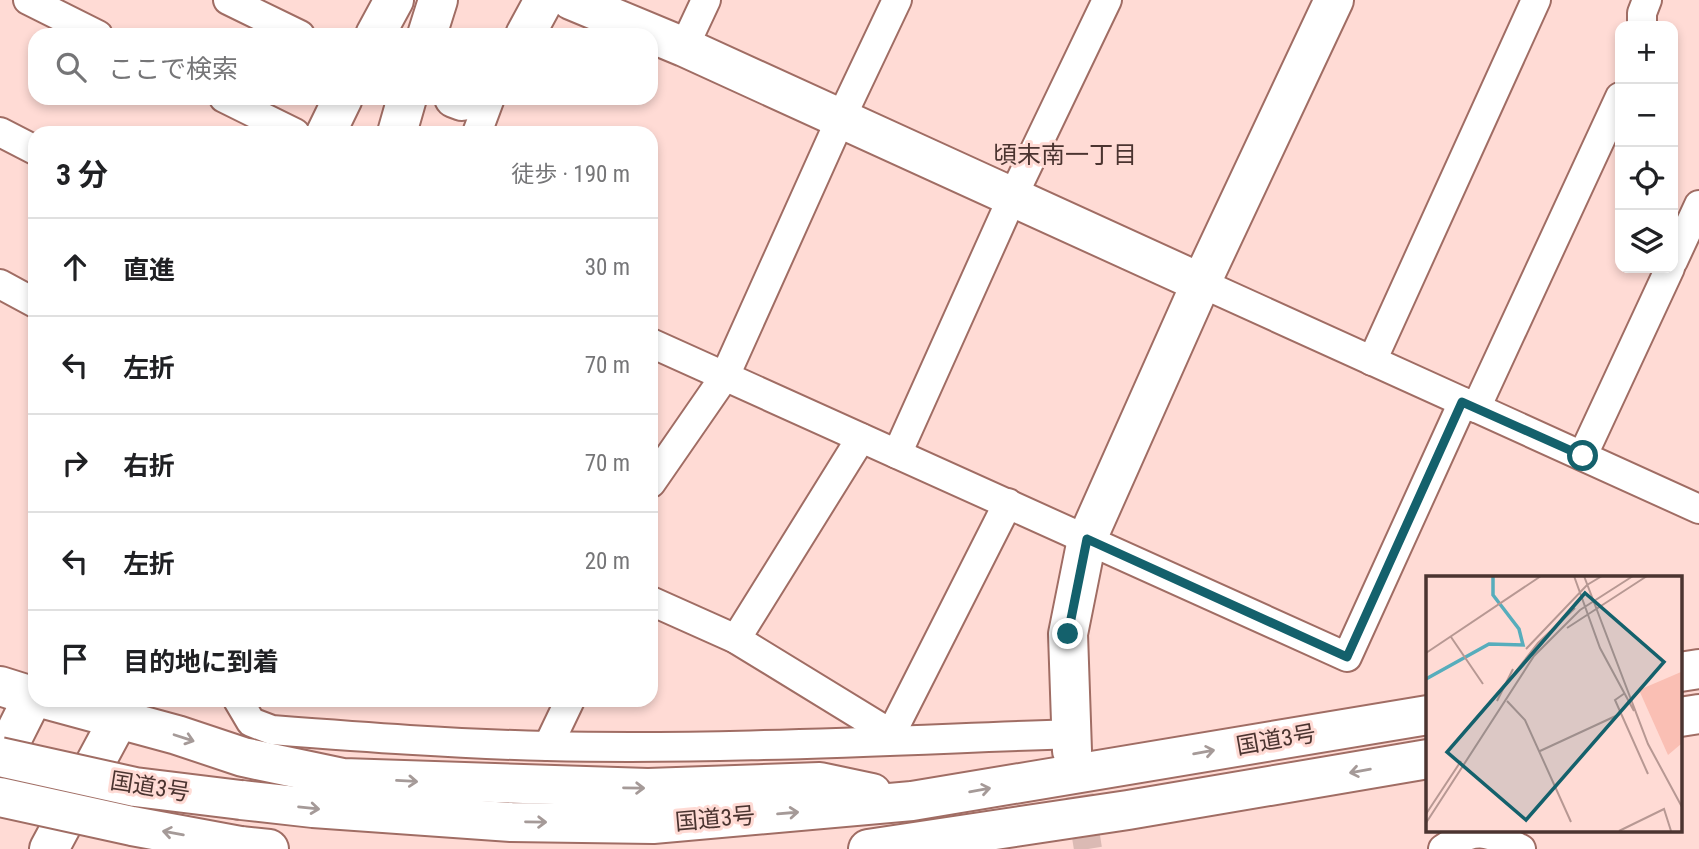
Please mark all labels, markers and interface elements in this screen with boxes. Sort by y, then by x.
map controls [1615,21,1678,273]
button: + [1615,21,1678,84]
search box [28,28,658,105]
icon: search [52,48,90,86]
text: ここで検索 [108,54,238,84]
button: − [1615,84,1678,147]
district label: 頃末南一丁目 [993,141,1137,169]
button: locate [1615,147,1678,210]
text: 3 分 [56,157,108,192]
text: 徒歩 · 190 m [511,161,630,188]
button: layers [1615,210,1678,273]
icon: ahead [56,248,94,286]
text: 30 m [585,254,630,281]
text: 直進 [123,255,175,285]
icon: left [56,346,94,384]
text: 70 m [585,352,630,379]
text: 左折 [123,353,175,383]
route start [1567,440,1598,471]
icon: right [56,444,94,482]
text: 70 m [585,450,630,477]
text: 右折 [123,451,175,481]
icon: left [56,542,94,580]
text: 20 m [585,548,630,575]
text: 左折 [123,549,175,579]
inset map [1426,576,1682,832]
route end [1052,618,1083,649]
icon: arrive [56,640,94,678]
text: 目的地に到着 [123,647,279,677]
street label: 国道3号 [1234,720,1318,760]
one-way arrow [173,732,195,745]
one-way arrow [1192,745,1215,758]
one-way arrow [1350,765,1372,778]
street label: 国道3号 [108,767,192,807]
one-way arrow [395,774,418,787]
one-way arrow [622,781,645,794]
one-way arrow [968,783,990,796]
one-way arrow [297,801,320,814]
street label: 国道3号 [674,802,756,836]
one-way arrow [776,806,798,819]
one-way arrow [524,815,547,829]
one-way arrow [162,826,185,840]

